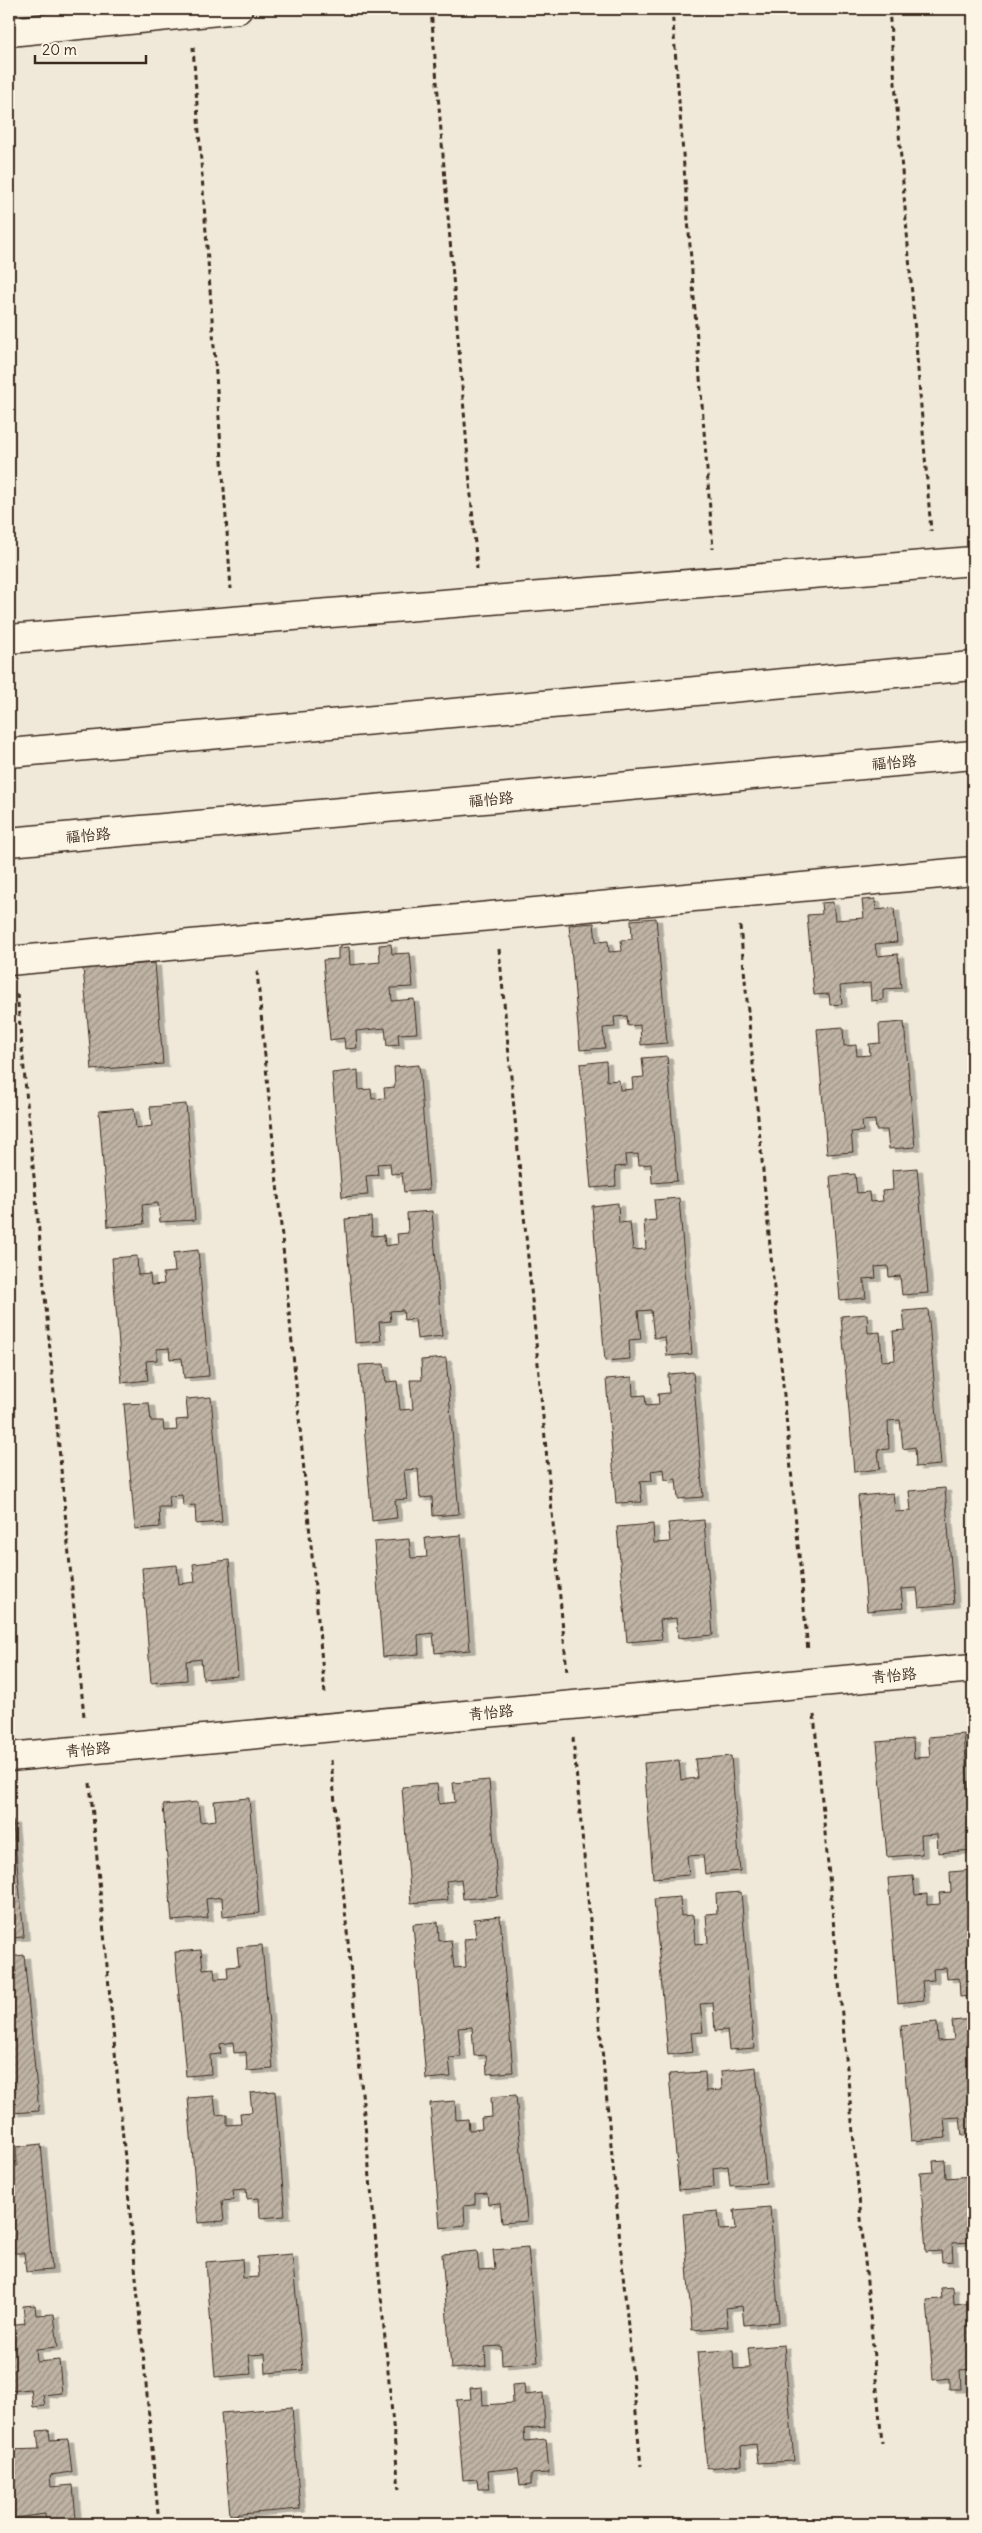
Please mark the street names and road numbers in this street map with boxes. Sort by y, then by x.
street label: 福怡路 [871,751,917,773]
street label: 福怡路 [468,788,514,810]
street label: 福怡路 [65,824,111,846]
street label: 青怡路 [871,1664,917,1686]
street label: 青怡路 [468,1701,514,1723]
street label: 青怡路 [65,1738,111,1760]

